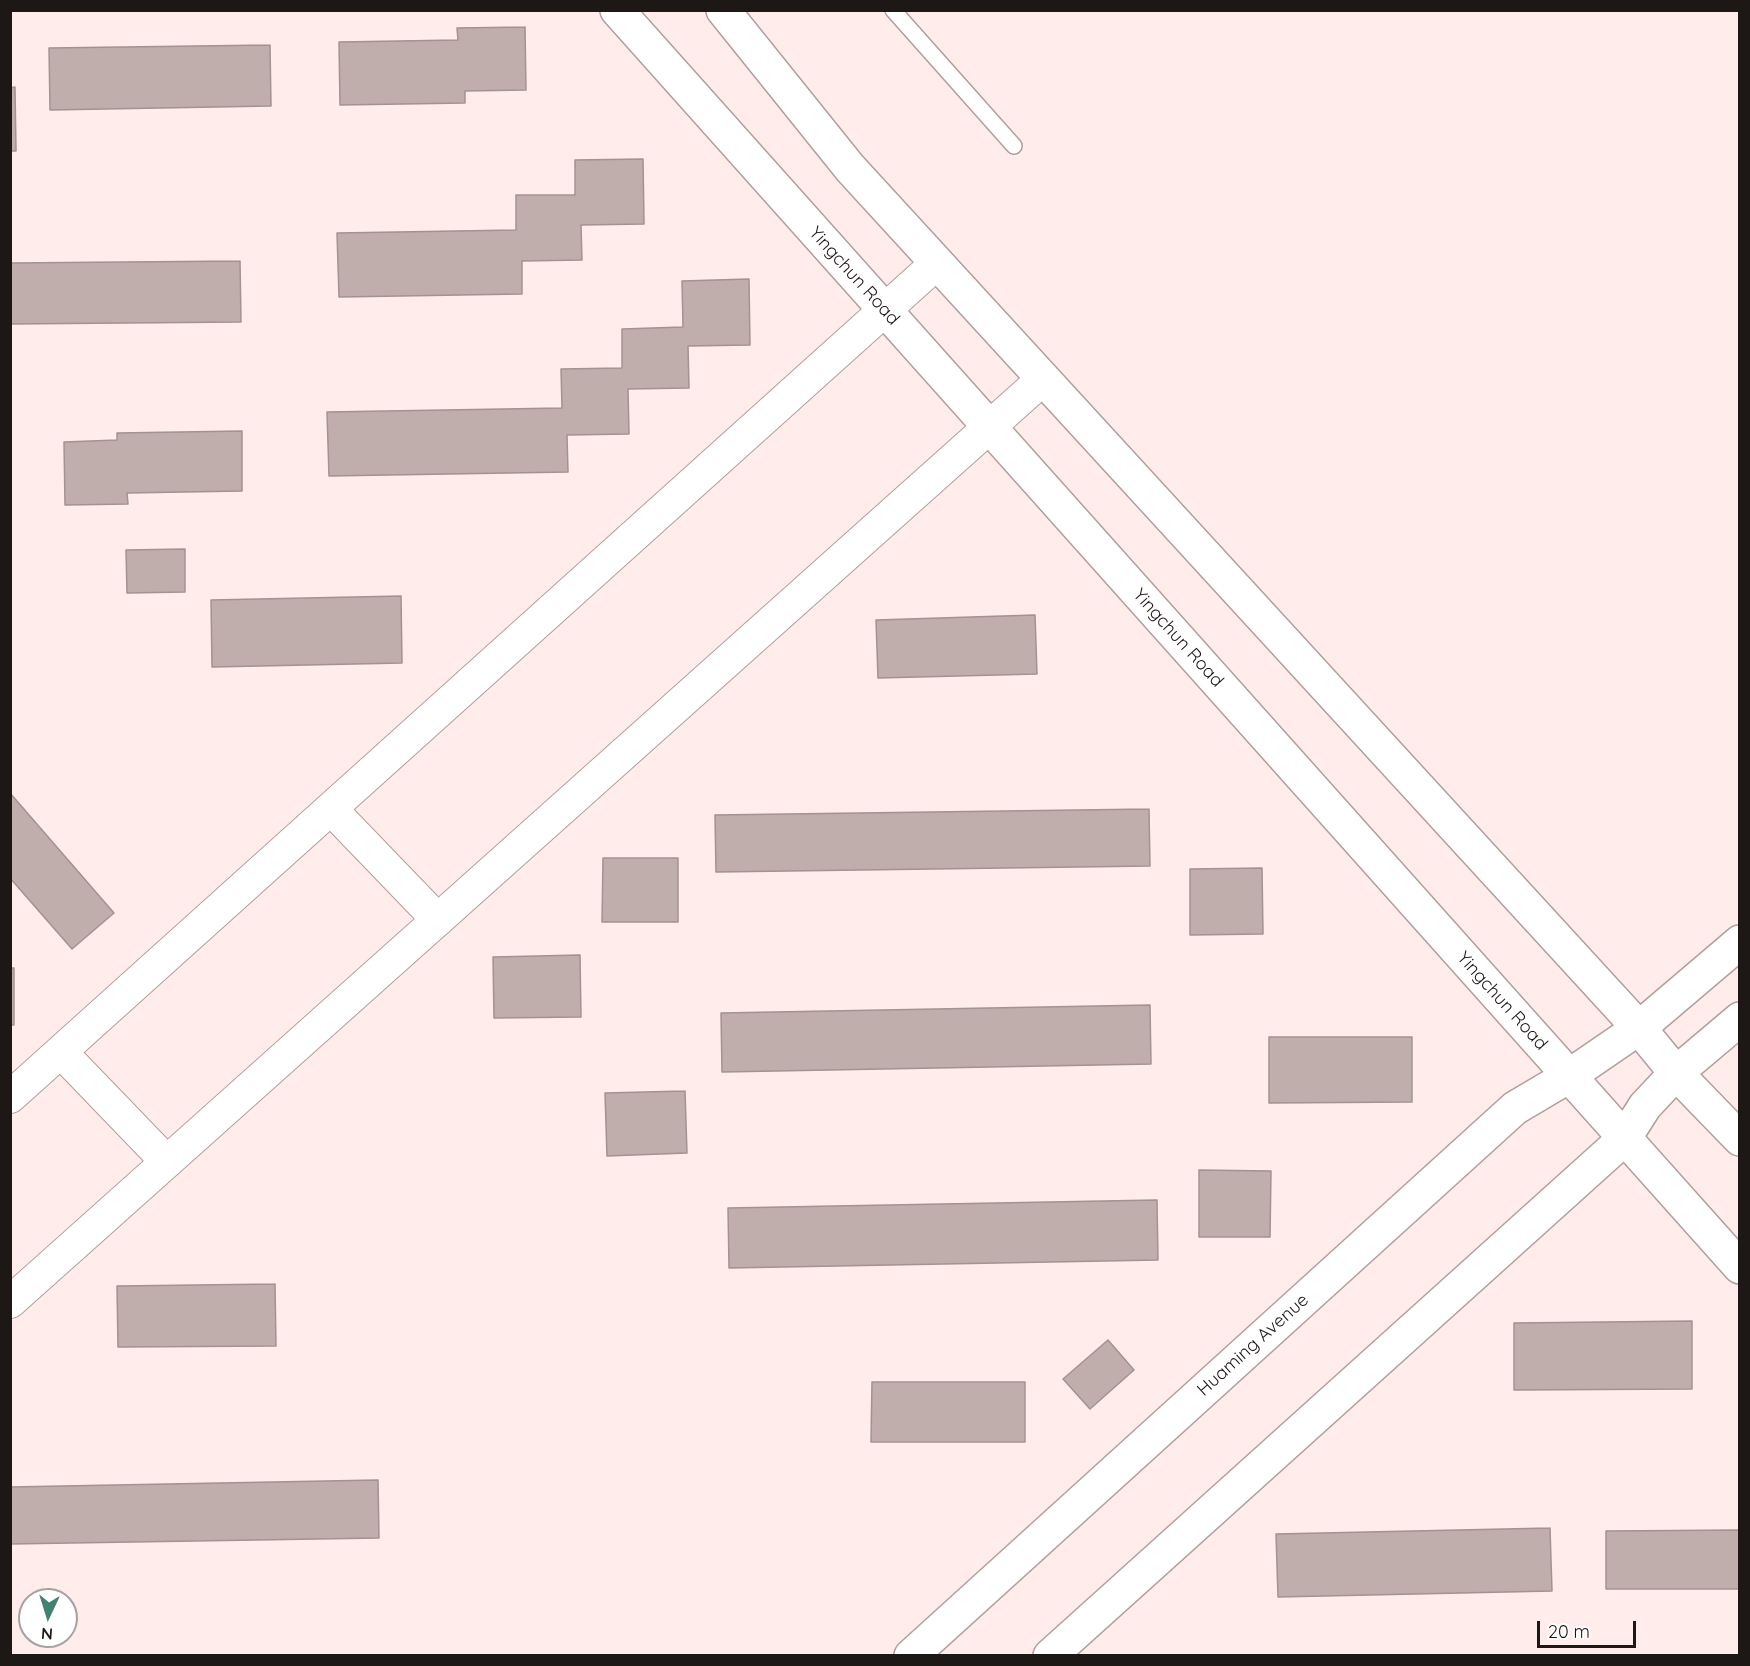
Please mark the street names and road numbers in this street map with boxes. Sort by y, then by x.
street label: Yingchun Road [804,222,904,330]
street label: Yingchun Road [1128,584,1228,692]
street label: Yingchun Road [1452,947,1552,1055]
street label: Huaming Avenue [1193,1289,1313,1401]

